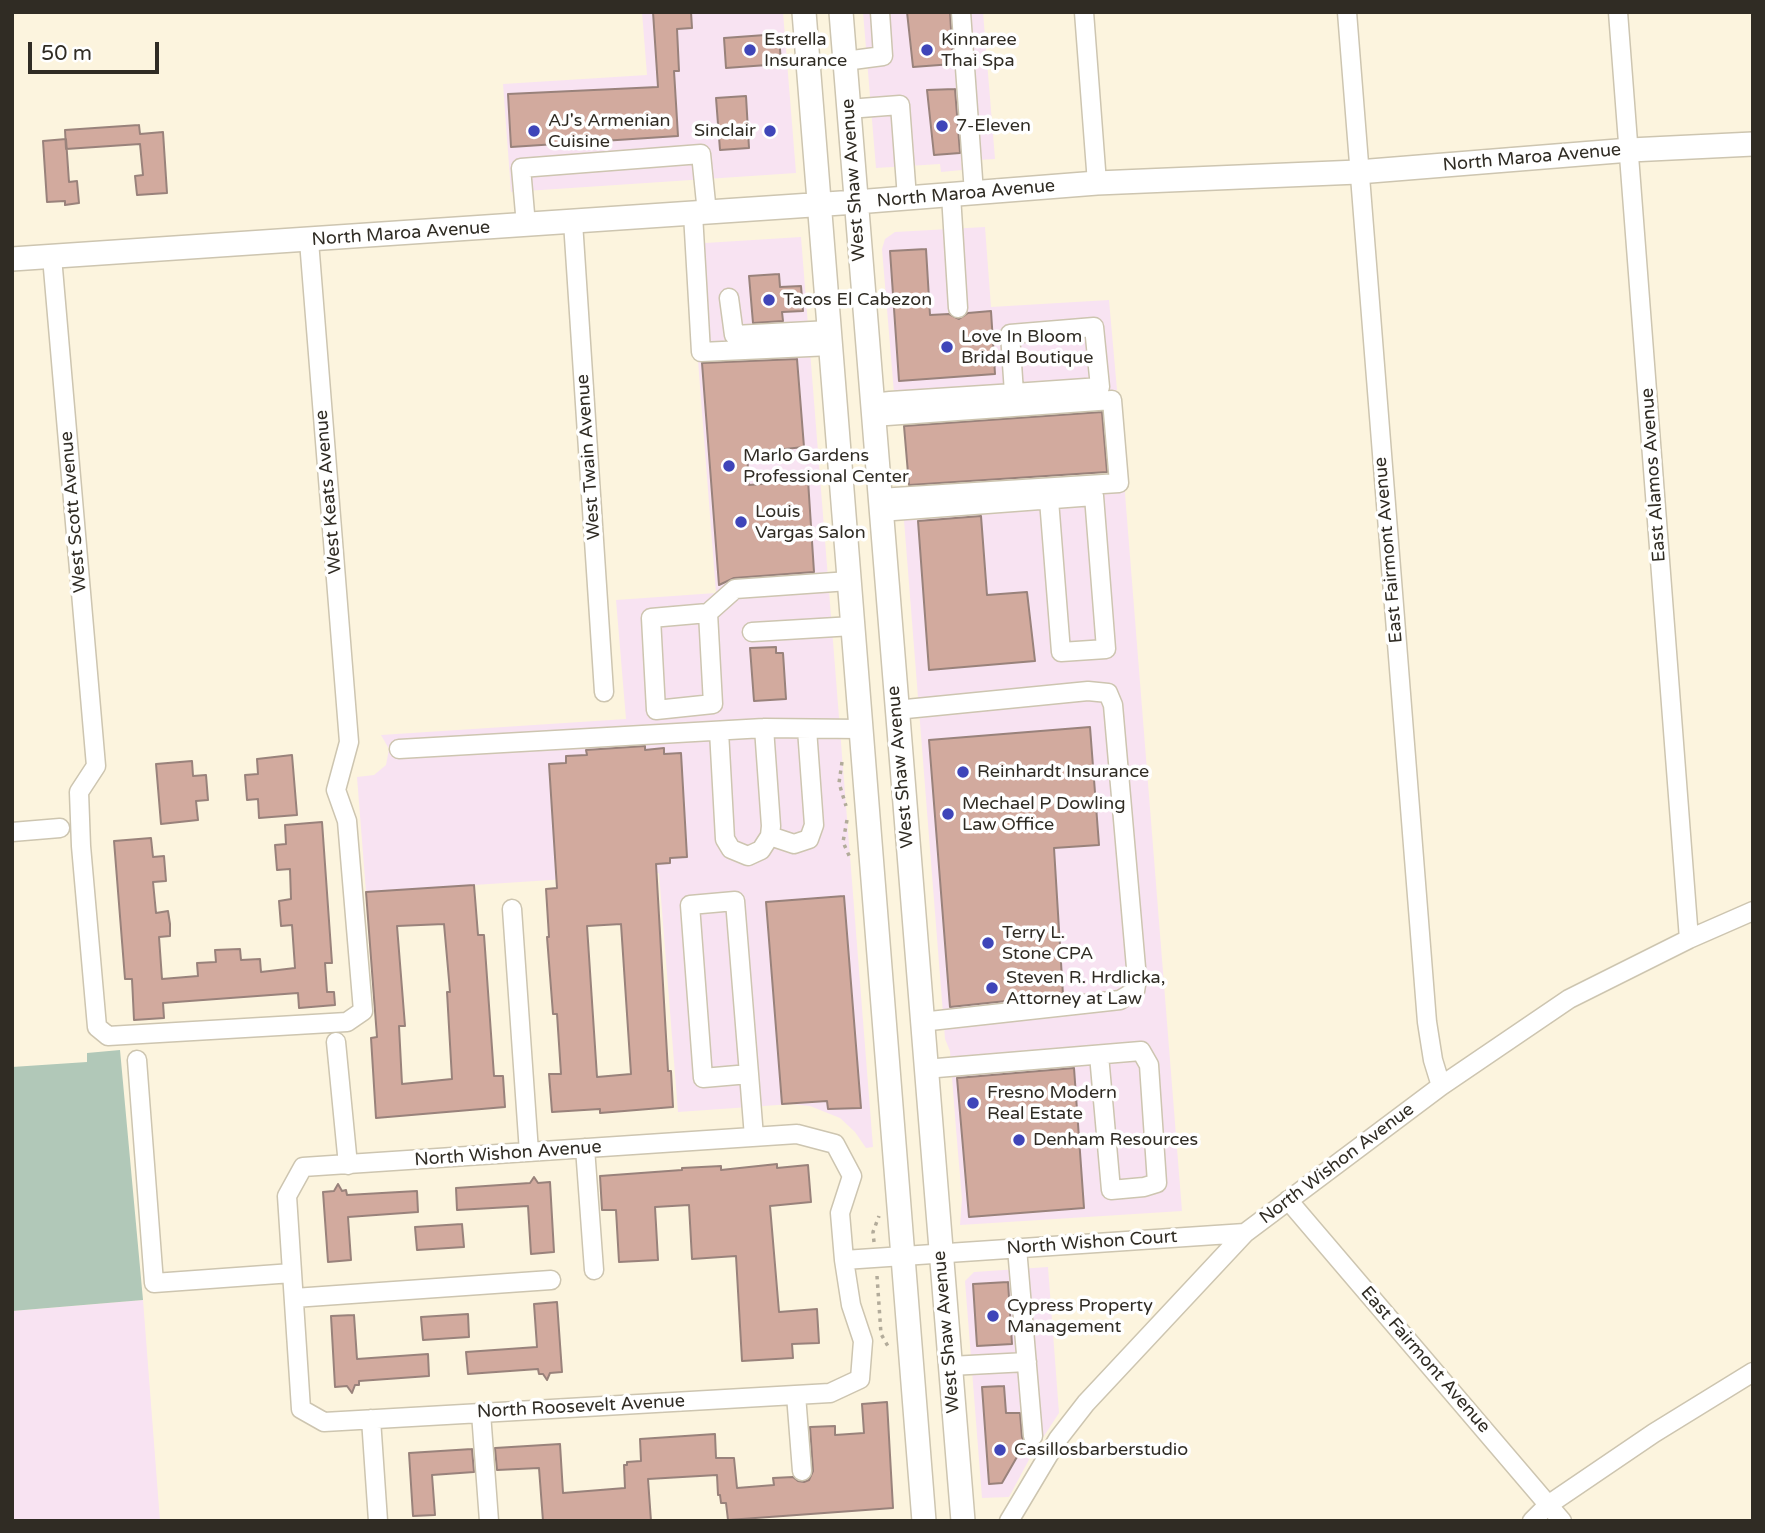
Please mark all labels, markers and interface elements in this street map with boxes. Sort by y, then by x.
scale bar [32,28,163,72]
place label: Estrella Insurance [764,29,847,72]
place label: Kinnaree Thai Spa [941,29,1017,72]
text: 50 m [41,41,92,66]
marker: Estrella Insurance [742,42,758,58]
marker: Kinnaree Thai Spa [919,42,935,58]
street label: West Shaw Avenue [838,98,870,262]
place label: AJ's Armenian Cuisine [548,110,671,152]
place label: 7-Eleven [956,115,1031,137]
marker: 7-Eleven [934,118,950,134]
place label: Sinclair [694,120,756,142]
marker: AJ's Armenian Cuisine [526,123,542,139]
marker: Sinclair [762,123,778,139]
street label: North Maroa Avenue [1442,139,1622,177]
street label: North Maroa Avenue [876,175,1056,213]
street label: North Maroa Avenue [311,217,491,251]
place label: Tacos El Cabezon [783,289,932,311]
marker: Tacos El Cabezon [761,292,777,308]
place label: Love In Bloom Bridal Boutique [961,326,1094,368]
marker: Love In Bloom Bridal Boutique [939,339,955,355]
street label: West Twain Avenue [572,373,606,541]
street label: East Alamos Avenue [1637,387,1671,563]
street label: West Keats Avenue [311,409,347,575]
street label: West Scott Avenue [56,430,92,594]
place label: Marlo Gardens Professional Center [743,445,909,488]
street label: East Fairmont Avenue [1370,456,1408,644]
marker: Marlo Gardens Professional Center [721,458,737,474]
place label: Louis Vargas Salon [755,501,866,544]
marker: Louis Vargas Salon [733,514,749,530]
street label: West Shaw Avenue [883,685,919,849]
place label: Reinhardt Insurance [977,761,1149,783]
marker: Reinhardt Insurance [955,764,971,780]
place label: Mechael P Dowling Law Office [962,793,1126,836]
marker: Mechael P Dowling Law Office [940,806,956,822]
place label: Terry L. Stone CPA [1002,922,1093,964]
marker: Terry L. Stone CPA [980,935,996,951]
place label: Steven R. Hrdlicka, Attorney at Law [1006,967,1165,1010]
marker: Steven R. Hrdlicka, Attorney at Law [984,980,1000,996]
place label: Fresno Modern Real Estate [987,1082,1117,1124]
marker: Fresno Modern Real Estate [965,1095,981,1111]
street label: North Wishon Avenue [1256,1099,1418,1229]
place label: Denham Resources [1033,1129,1198,1151]
marker: Denham Resources [1011,1132,1027,1148]
street label: North Wishon Avenue [414,1137,602,1171]
street label: North Wishon Court [1006,1226,1178,1260]
street label: West Shaw Avenue [929,1250,965,1414]
street label: East Fairmont Avenue [1356,1282,1494,1438]
place label: Cypress Property Management [1007,1295,1153,1338]
marker: Cypress Property Management [985,1308,1001,1324]
street label: North Roosevelt Avenue [477,1391,685,1423]
place label: Casillosbarberstudio [1014,1439,1188,1461]
marker: Casillosbarberstudio [992,1442,1008,1458]

